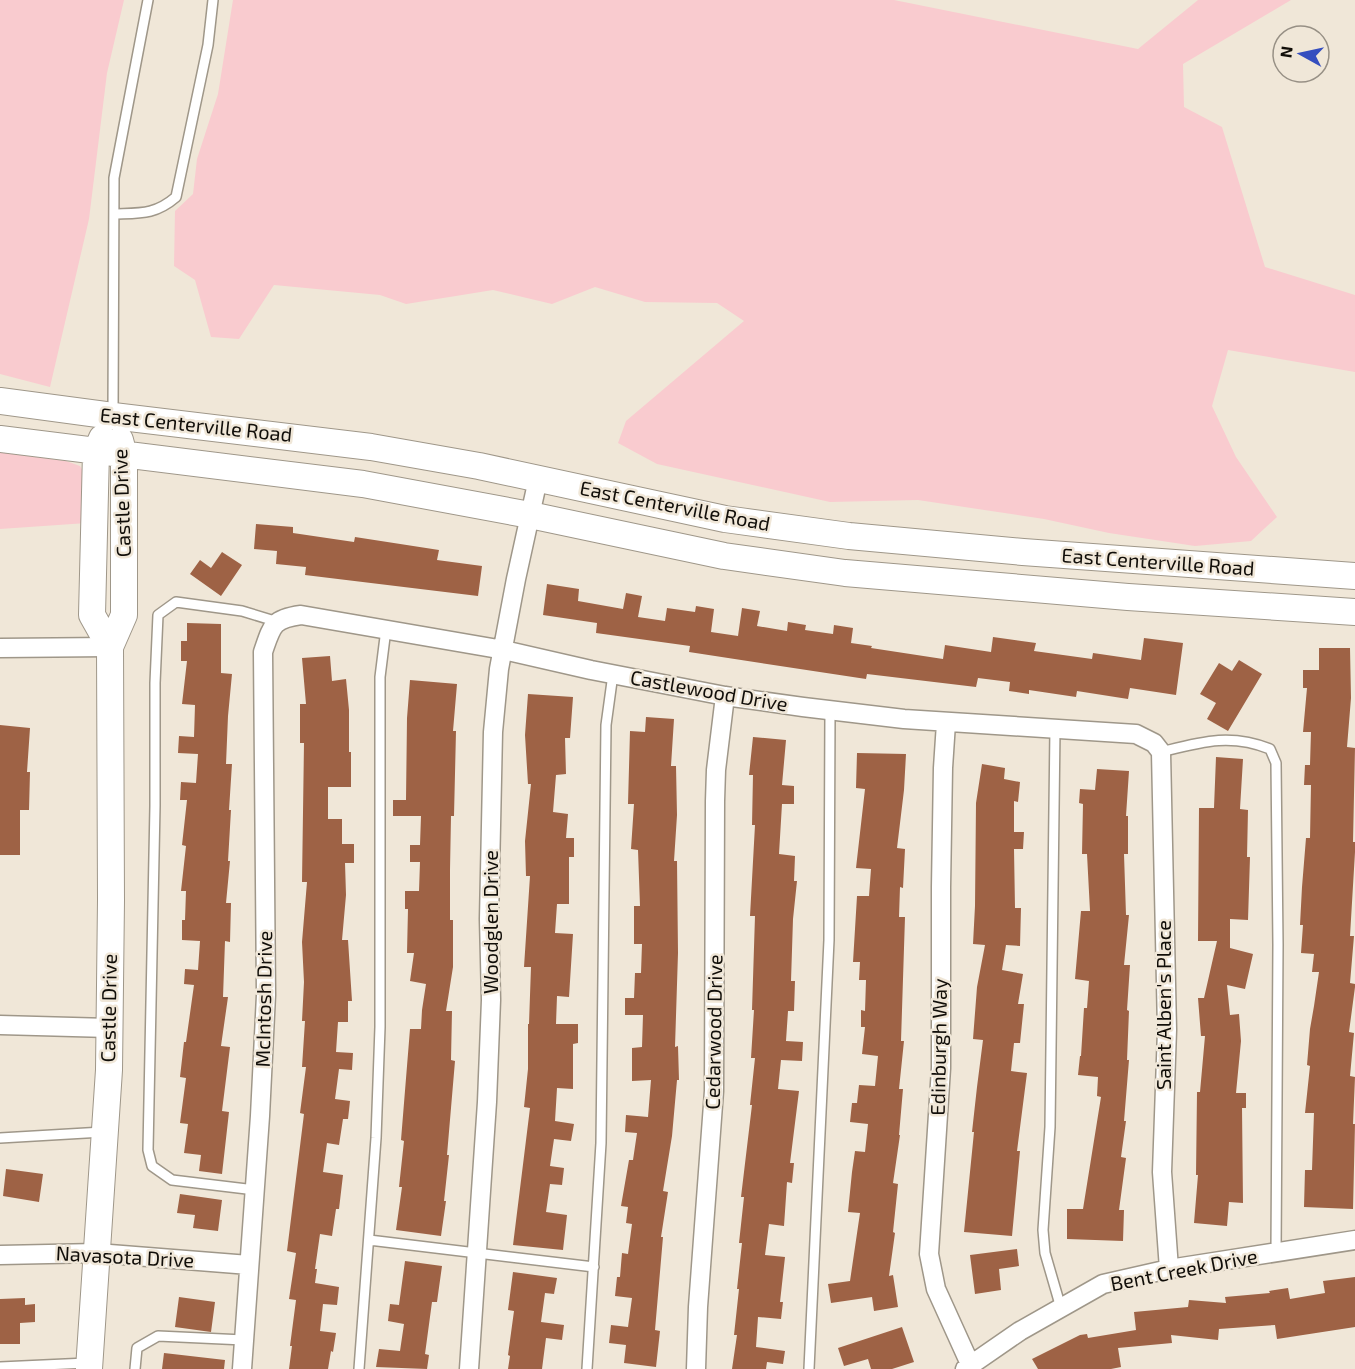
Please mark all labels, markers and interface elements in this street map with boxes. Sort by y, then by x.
north arrow [1271,24,1331,84]
text: N [1275,45,1296,59]
street label: East Centerville Road [99,402,293,446]
street label: Castle Drive [107,448,135,558]
street label: East Centerville Road [578,475,772,535]
street label: East Centerville Road [1061,542,1255,580]
street label: Castlewood Drive [629,664,790,716]
street label: Woodglen Drive [478,850,502,994]
street label: Saint Alben's Place [1151,920,1175,1090]
street label: McIntosh Drive [250,930,276,1068]
street label: Castle Drive [95,953,121,1063]
street label: Cedarwood Drive [700,954,726,1110]
street label: Edinburgh Way [925,978,951,1116]
street label: Navasota Drive [55,1240,195,1272]
street label: Bent Creek Drive [1108,1243,1259,1295]

